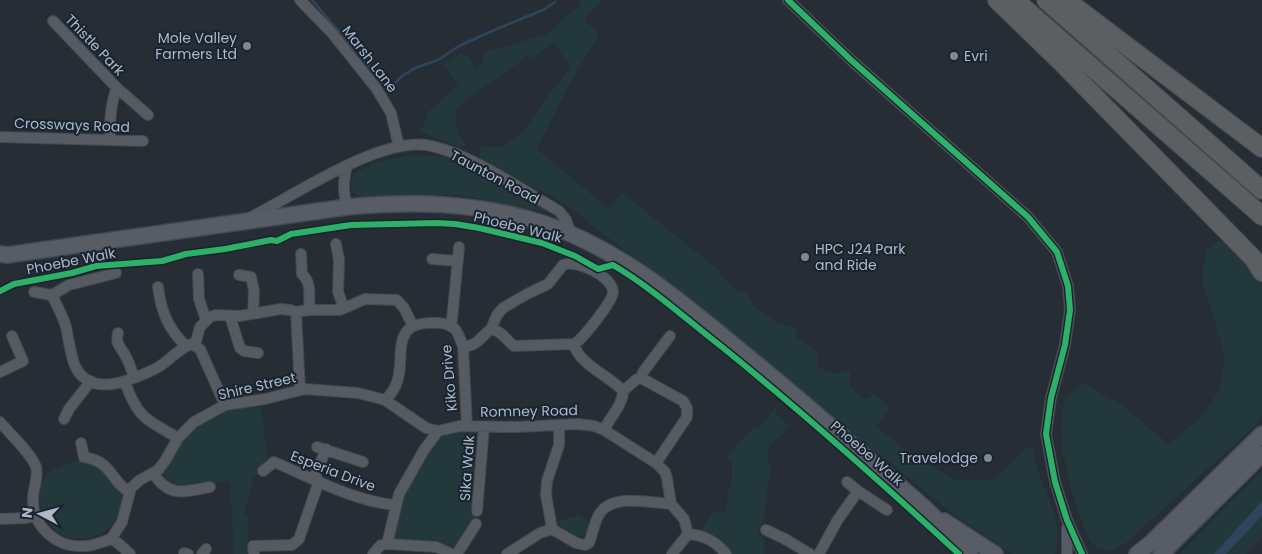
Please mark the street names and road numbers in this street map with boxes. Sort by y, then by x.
street label: Thistle Park [61,10,130,81]
street label: Marsh Lane [338,21,403,97]
street label: Crossways Road [14,113,130,137]
street label: Taunton Road [447,145,543,209]
street label: Phoebe Walk [472,206,565,248]
street label: Phoebe Walk [25,242,118,279]
street label: Kiko Drive [436,344,462,412]
street label: Shire Street [216,367,298,405]
street label: Romney Road [480,400,578,422]
street label: Phoebe Walk [826,416,908,491]
street label: Sika Walk [455,434,479,502]
street label: Esperia Drive [288,446,379,497]

